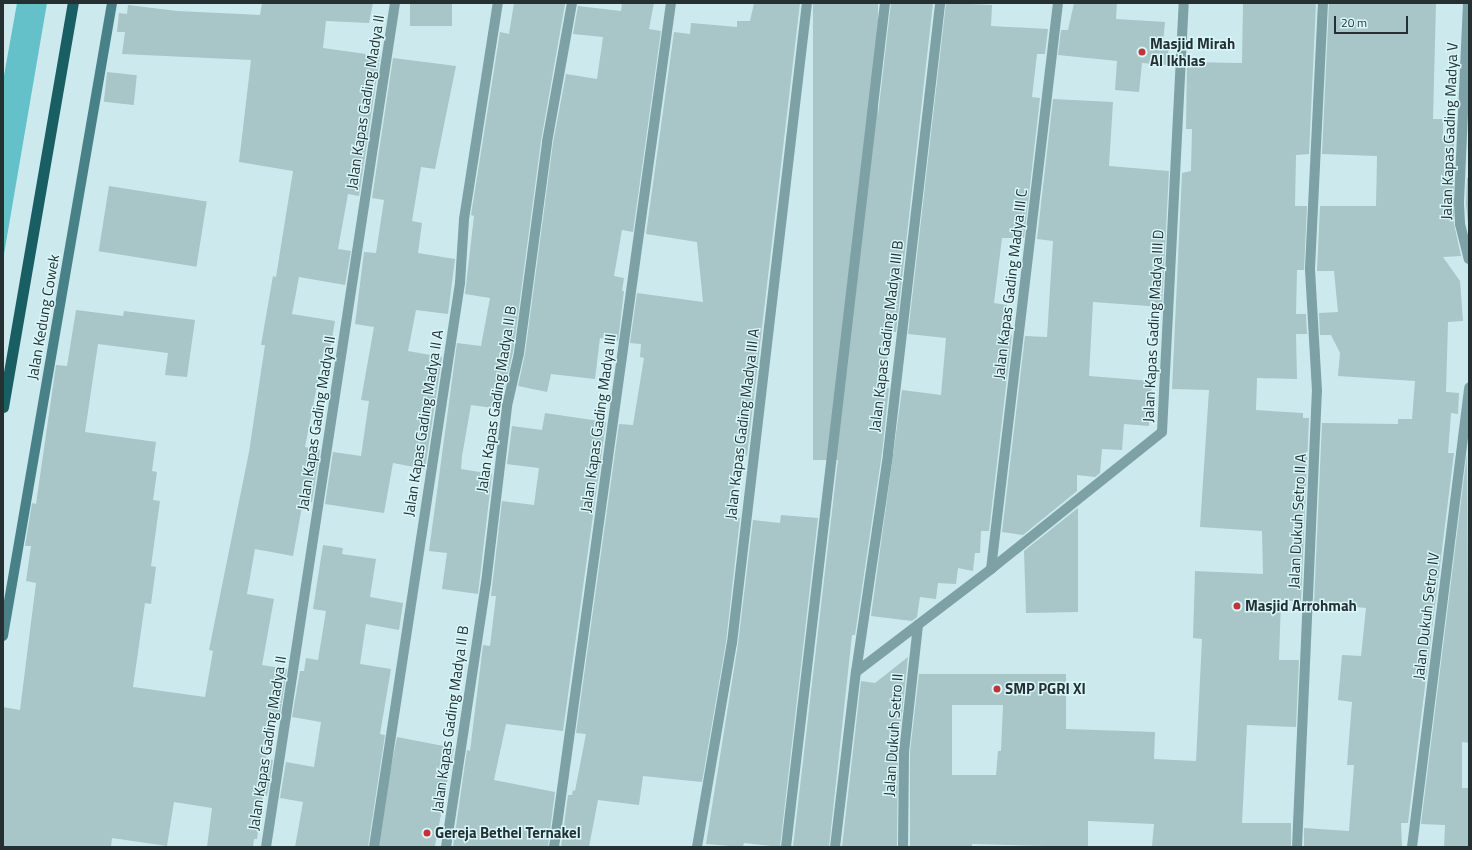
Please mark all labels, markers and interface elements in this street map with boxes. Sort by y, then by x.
scale bar [1336,8,1410,34]
text: 20 m [1341,13,1367,32]
street label: Jalan Kapas Gading Madya II [342,14,388,190]
place label: Masjid Mirah Al Ikhlas [1150,34,1235,69]
street label: Jalan Kapas Gading Madya V [1437,42,1461,220]
marker: Masjid Mirah Al Ikhlas [1137,47,1147,57]
street label: Jalan Kapas Gading Madya III C [989,188,1031,380]
street label: Jalan Kapas Gading Madya III D [1139,229,1167,423]
street label: Jalan Kapas Gading Madya III B [865,239,907,433]
street label: Jalan Kedung Cowek [23,253,63,381]
street label: Jalan Kapas Gading Madya II B [472,304,520,494]
street label: Jalan Kapas Gading Madya III A [721,327,763,521]
street label: Jalan Kapas Gading Madya II A [399,328,447,518]
street label: Jalan Kapas Gading Madya III [577,333,619,513]
street label: Jalan Kapas Gading Madya II [293,335,339,511]
street label: Jalan Dukuh Setro II A [1284,453,1310,589]
street label: Jalan Dukuh Setro IV [1409,551,1443,681]
place label: Masjid Arrohmah [1245,597,1357,615]
marker: Masjid Arrohmah [1232,601,1242,611]
street label: Jalan Kapas Gading Madya II B [428,624,472,814]
street label: Jalan Kapas Gading Madya II [244,655,290,831]
street label: Jalan Dukuh Setro II [880,673,906,797]
place label: SMP PGRI XI [1005,680,1086,698]
marker: SMP PGRI XI [992,684,1002,694]
place label: Gereja Bethel Ternakel [435,824,581,842]
marker: Gereja Bethel Ternakel [422,828,432,838]

